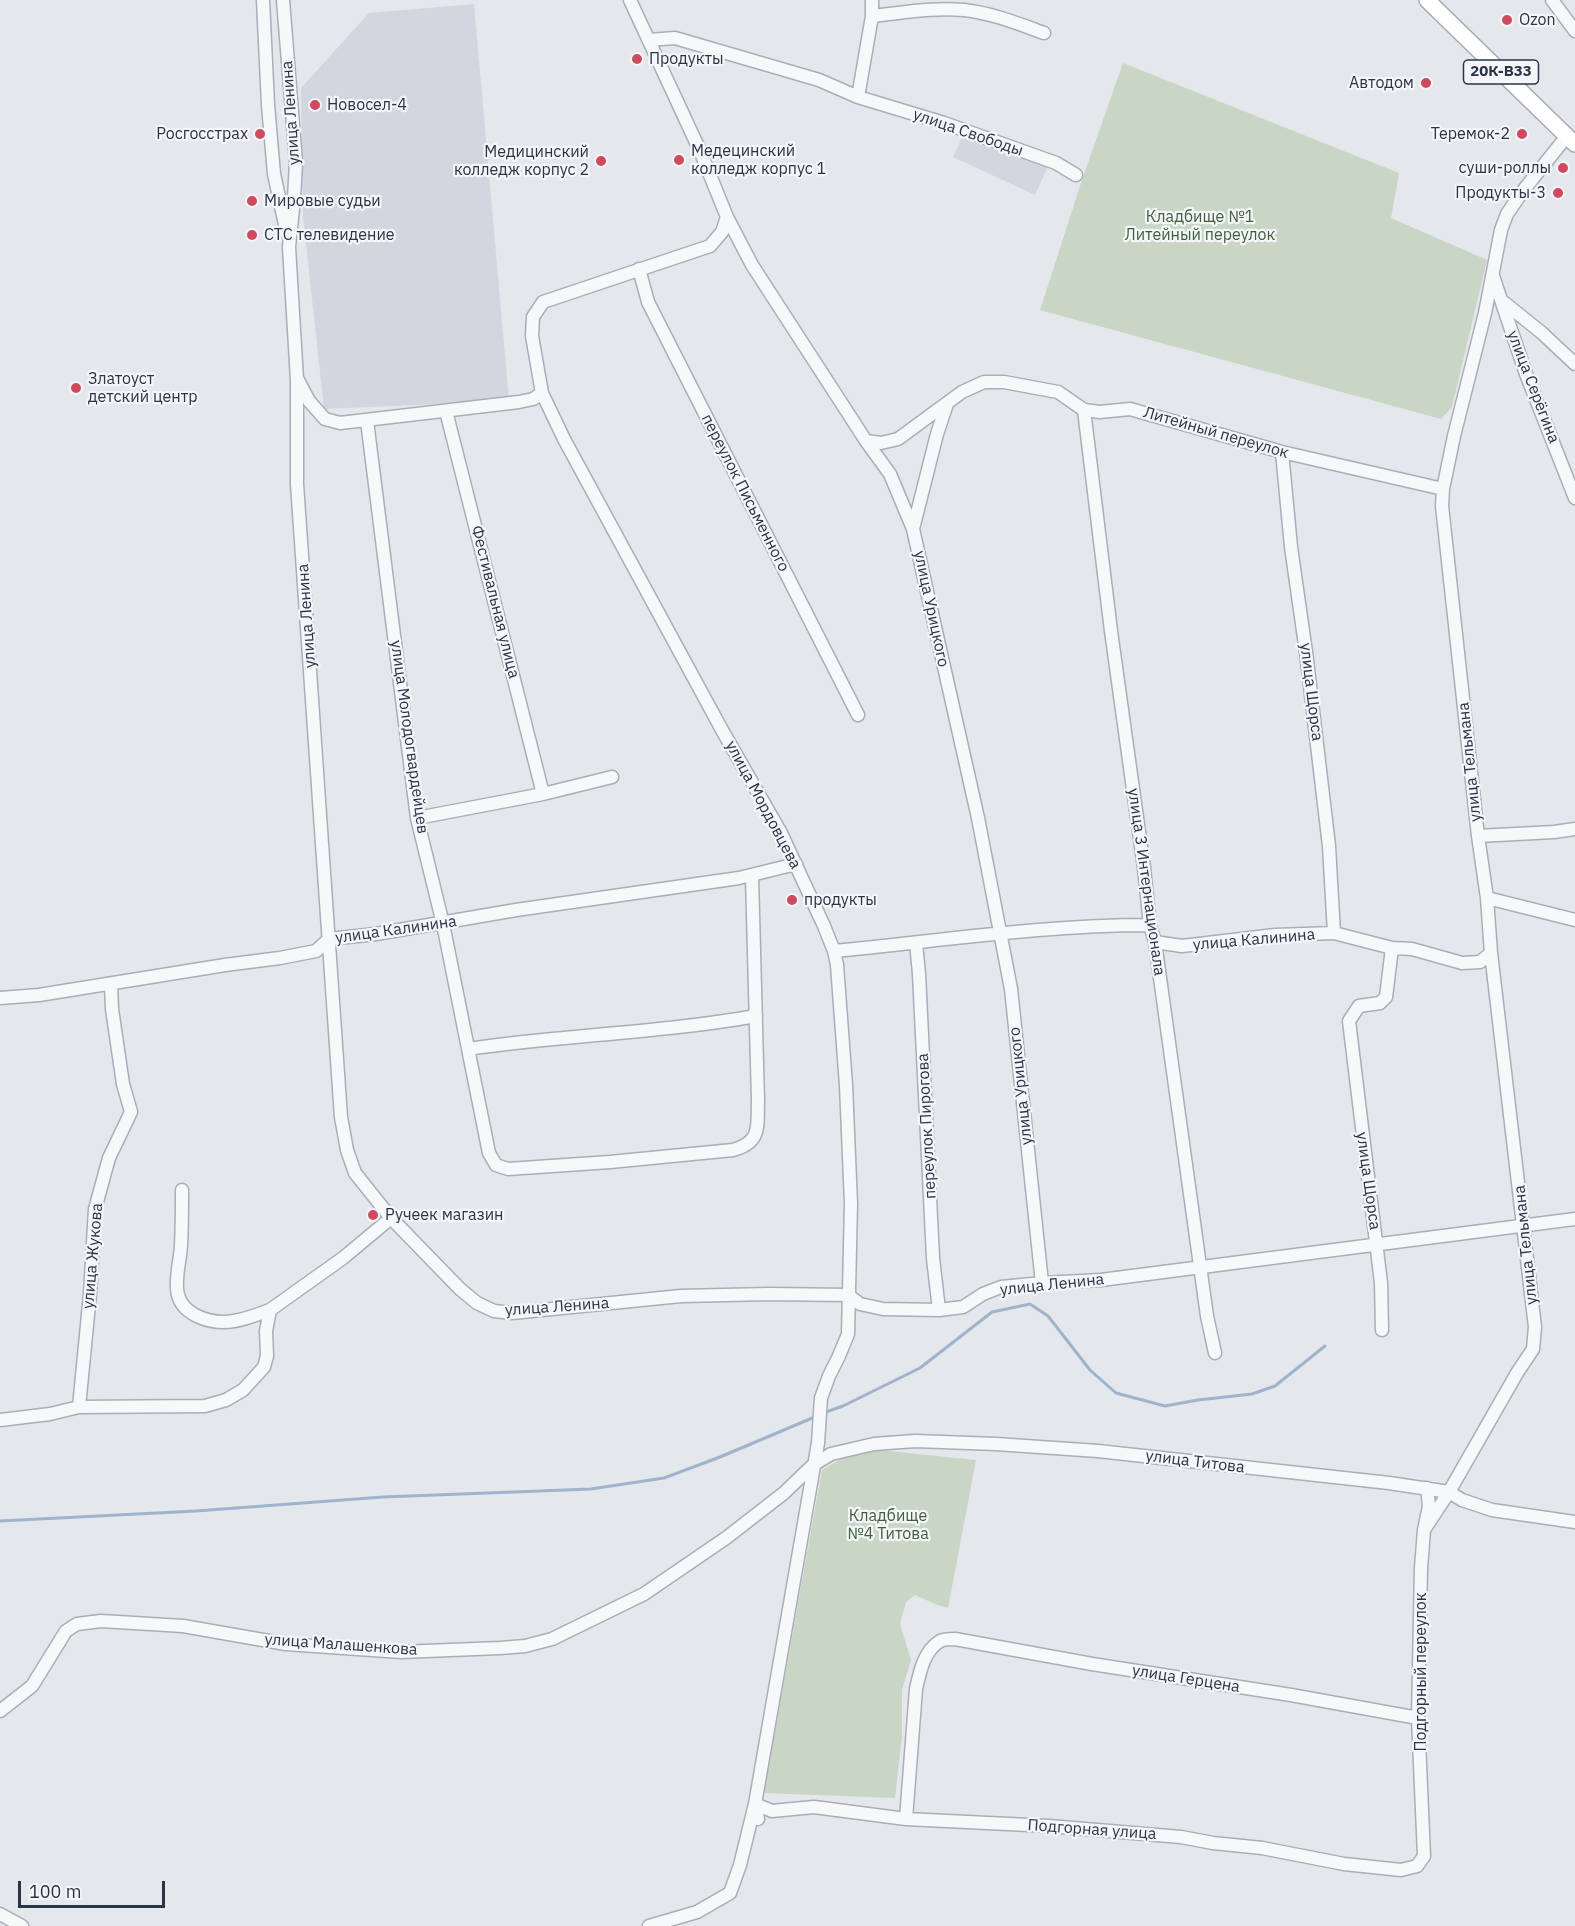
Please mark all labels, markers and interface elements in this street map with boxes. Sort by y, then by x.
place label: Ozon [1519,10,1556,30]
marker: Ozon [1500,13,1514,27]
place label: Продукты [649,49,724,69]
marker: Продукты [630,52,644,66]
street label: улица Ленина [278,60,304,166]
road number: 20К-В33 [1464,60,1538,84]
place label: Автодом [1349,73,1414,93]
marker: Автодом [1419,76,1433,90]
place label: Новосел-4 [327,95,407,115]
marker: Новосел-4 [308,98,322,112]
street label: улица Свободы [910,105,1026,161]
place label: Росгосстрах [156,124,248,144]
place label: Теремок-2 [1431,124,1510,144]
marker: Росгосстрах [253,127,267,141]
marker: Теремок-2 [1515,127,1529,141]
place label: Медецинский колледж корпус 1 [691,141,826,179]
place label: Медицинский колледж корпус 2 [454,142,589,180]
marker: Медецинский колледж корпус 1 [672,153,686,167]
marker: Медицинский колледж корпус 2 [594,154,608,168]
place label: суши-роллы [1459,158,1551,178]
marker: суши-роллы [1556,161,1570,175]
place label: Продукты-3 [1455,183,1546,203]
marker: Продукты-3 [1551,186,1565,200]
place label: Мировые судьи [264,191,381,211]
marker: Мировые судьи [245,194,259,208]
park label: Кладбище №1 Литейный переулок [1125,207,1275,245]
place label: СТС телевидение [264,225,395,245]
marker: СТС телевидение [245,228,259,242]
street label: улица Серёгина [1503,328,1563,446]
place label: Златоуст детский центр [88,369,198,407]
marker: Златоуст детский центр [69,381,83,395]
street label: Литейный переулок [1141,403,1291,463]
street label: переулок Письменного [697,411,793,575]
street label: Фестивальная улица [467,524,523,680]
street label: улица Урицкого [909,549,953,669]
street label: улица Ленина [294,563,320,669]
street label: улица Молодогвардейцев [386,639,432,835]
street label: улица Щорса [1295,642,1327,742]
street label: улица Тельмана [1454,701,1486,823]
street label: улица Мордовцева [721,738,805,872]
street label: улица 3 Интернационала [1123,787,1169,977]
place label: продукты [804,890,877,910]
marker: продукты [785,893,799,907]
street label: улица Калинина [334,912,458,948]
street label: улица Калинина [1192,925,1316,955]
street label: улица Урицкого [1005,1026,1037,1146]
street label: переулок Пирогова [914,1053,940,1199]
street label: улица Щорса [1352,1131,1384,1231]
street label: улица Тельмана [1510,1184,1542,1306]
street label: улица Жукова [79,1202,107,1310]
place label: Ручеек магазин [385,1205,503,1225]
marker: Ручеек магазин [366,1208,380,1222]
street label: улица Ленина [999,1270,1105,1300]
street label: улица Ленина [504,1294,610,1320]
street label: улица Титова [1144,1446,1246,1478]
park label: Кладбище №4 Титова [847,1506,929,1544]
street label: Подгорный переулок [1411,1592,1431,1752]
street label: улица Малашенкова [264,1630,418,1660]
street label: улица Герцена [1131,1661,1241,1697]
street label: Подгорная улица [1027,1816,1157,1844]
scale bar [21,1869,168,1907]
text: 100 m [29,1880,81,1903]

